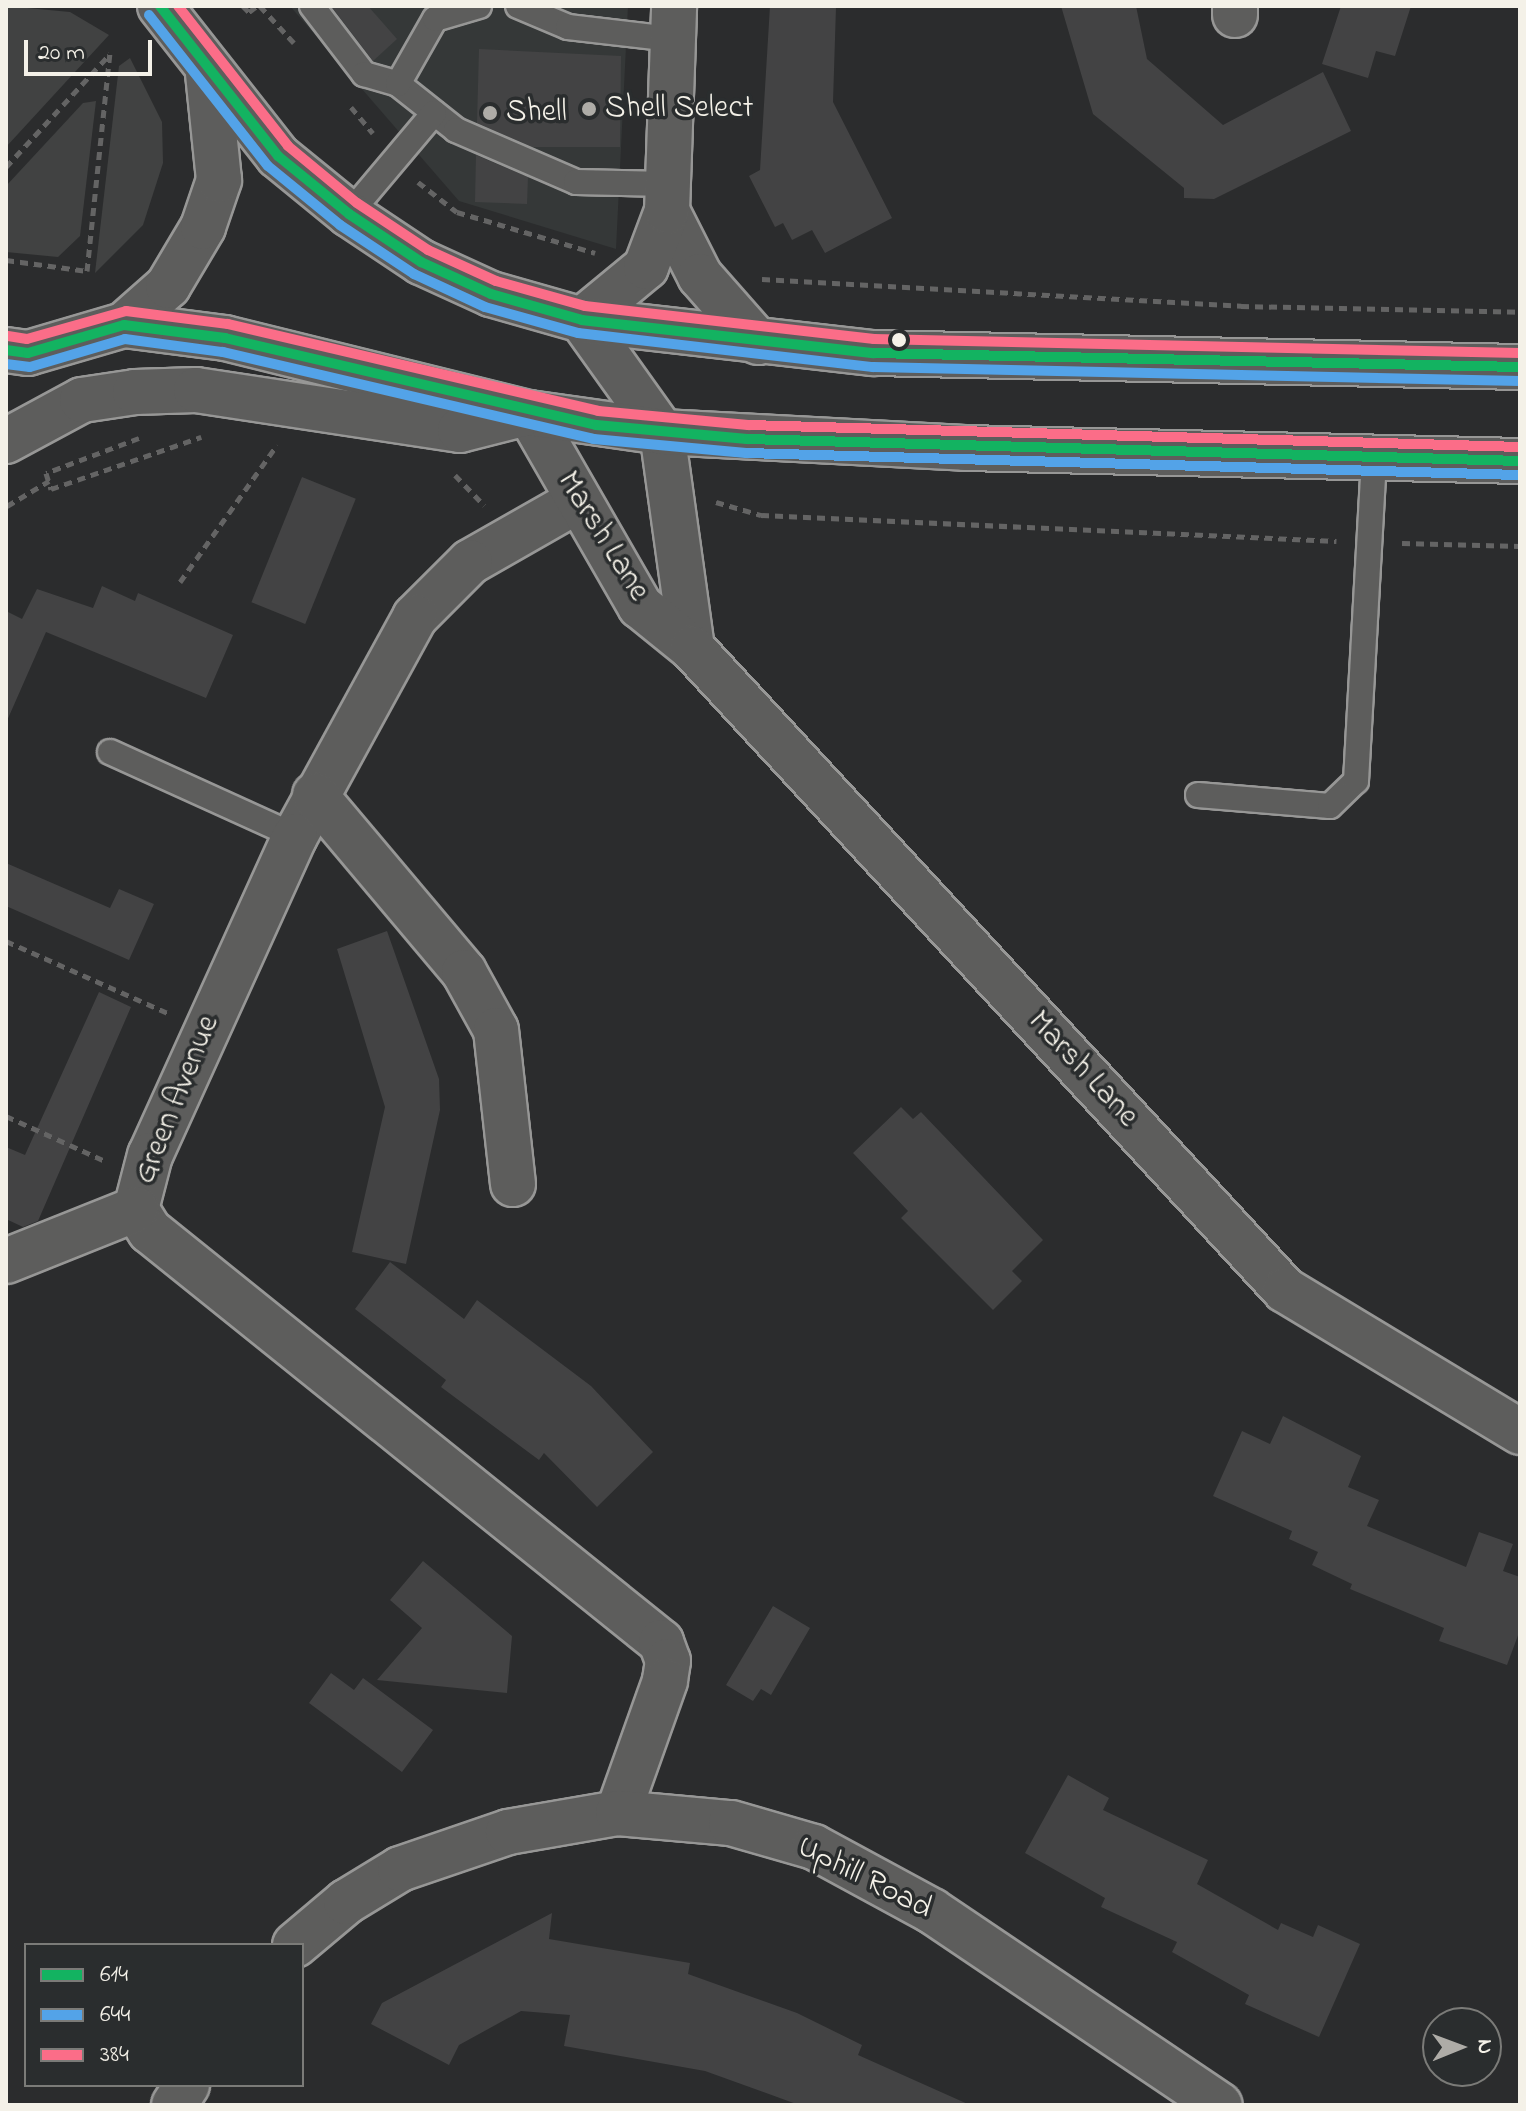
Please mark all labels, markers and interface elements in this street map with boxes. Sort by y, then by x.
scale bar [28,24,156,74]
text: 20 m [38,36,85,71]
place label: Shell Select [605,90,753,128]
place label: Shell [506,94,567,132]
marker: Shell Select [580,100,598,118]
marker: Shell [481,104,499,122]
unlabelled marker [891,332,907,348]
street label: Marsh Lane [547,465,657,609]
street label: Marsh Lane [1018,1004,1146,1136]
street label: Green Avenue [127,1010,229,1190]
street label: Uphill Road [790,1829,938,1929]
legend [24,1943,304,2087]
text: 614 [100,1958,128,1993]
text: 644 [100,1998,130,2033]
north arrow [1422,2007,1502,2087]
text: 384 [100,2038,129,2073]
text: N [1468,2039,1500,2054]

